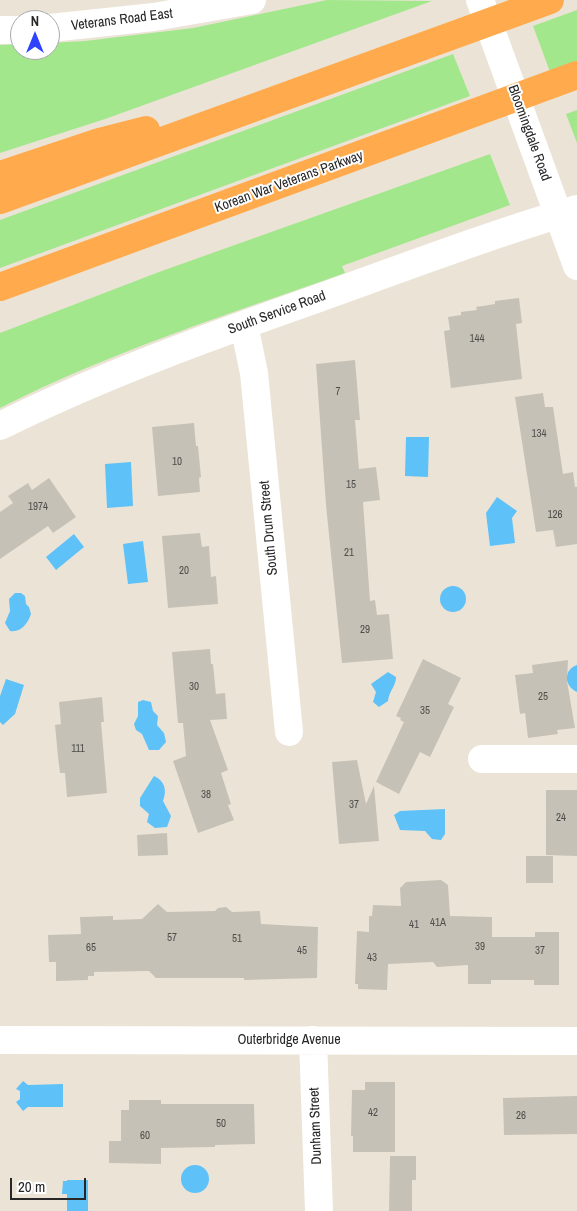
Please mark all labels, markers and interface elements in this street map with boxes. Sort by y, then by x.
street label: Veterans Road East [70,5,174,35]
north arrow [10,10,60,60]
text: N [31,12,39,30]
street label: Bloomingdale Road [504,83,554,183]
street label: Korean War Veterans Parkway [213,147,365,217]
street label: South Service Road [226,288,328,338]
house number: 144 [469,332,485,346]
house number: 7 [335,385,341,399]
house number: 134 [531,427,547,441]
house number: 10 [172,455,182,469]
house number: 15 [346,478,356,492]
street label: South Drum Street [256,480,282,576]
house number: 1974 [28,500,48,514]
house number: 126 [547,508,563,522]
house number: 21 [344,546,354,560]
house number: 20 [179,564,189,578]
house number: 29 [360,623,370,637]
house number: 30 [189,680,199,694]
house number: 25 [538,690,548,704]
house number: 35 [420,704,430,718]
house number: 111 [71,742,85,756]
house number: 38 [201,788,211,802]
house number: 37 [349,798,359,812]
house number: 24 [556,811,566,825]
house number: 41A [430,916,446,930]
house number: 41 [409,918,419,932]
house number: 57 [167,931,177,945]
house number: 51 [232,932,242,946]
house number: 39 [475,940,485,954]
house number: 65 [86,941,96,955]
house number: 45 [297,944,307,958]
house number: 37 [535,944,545,958]
house number: 43 [367,951,377,965]
street label: Outerbridge Avenue [237,1032,341,1048]
street label: Dunham Street [306,1087,326,1165]
house number: 42 [368,1106,378,1120]
house number: 26 [516,1109,526,1123]
house number: 50 [216,1117,226,1131]
house number: 60 [140,1129,150,1143]
scale bar [12,1168,89,1200]
text: 20 m [18,1176,45,1197]

